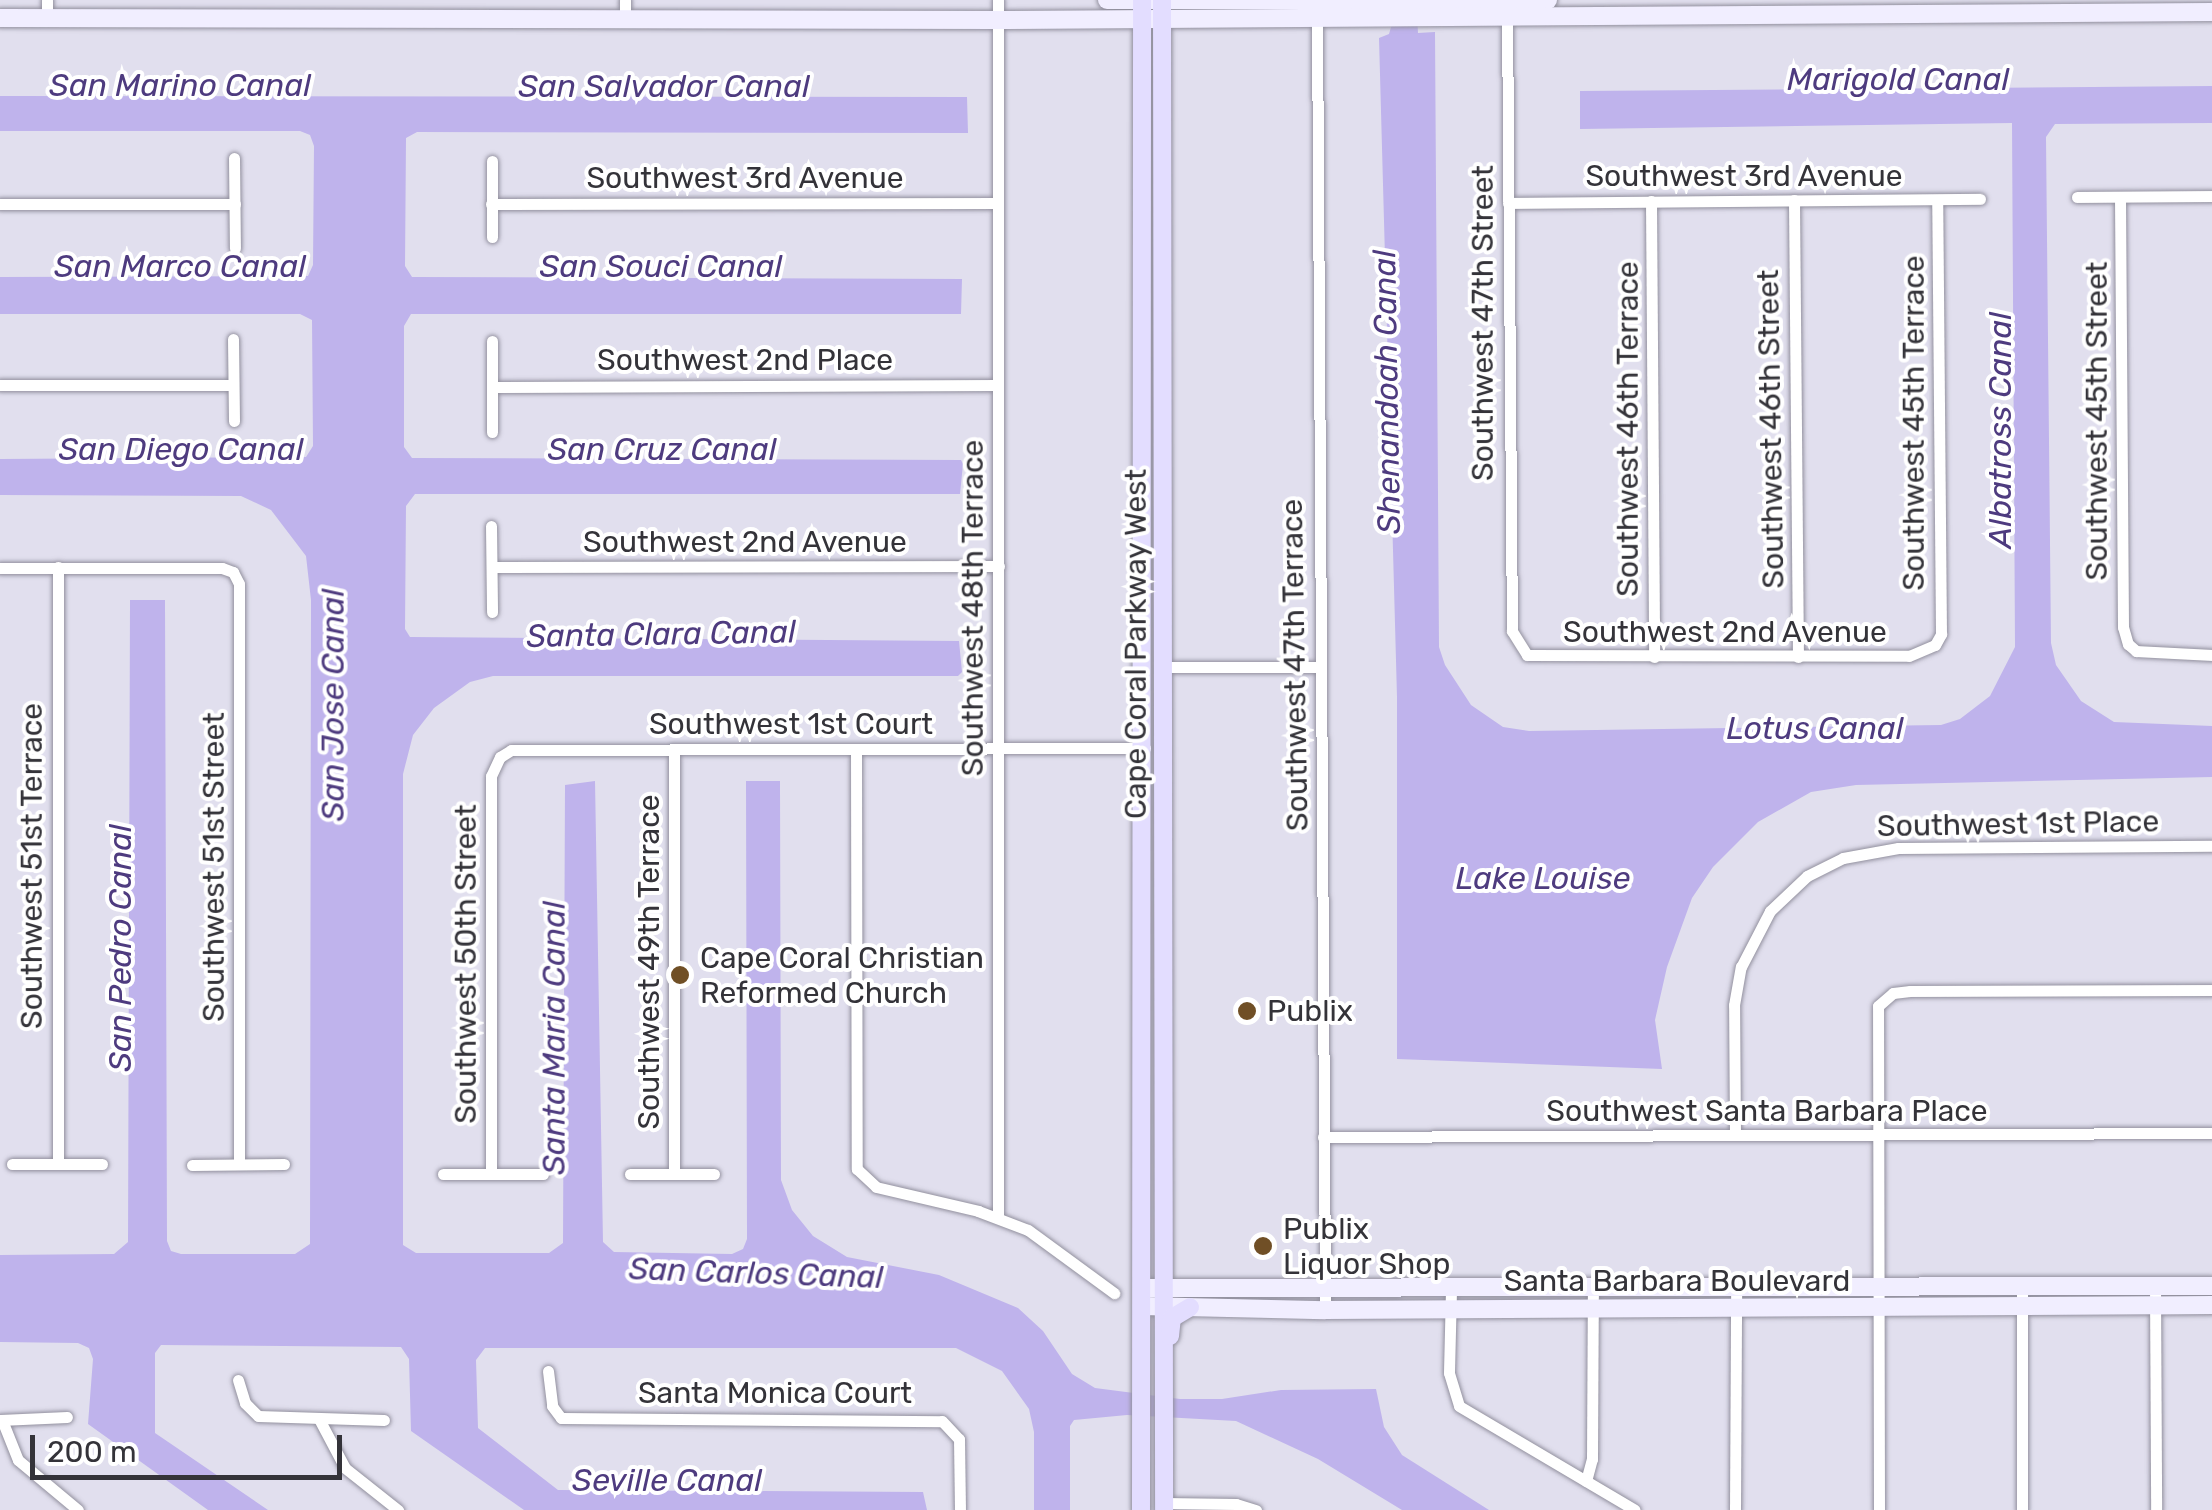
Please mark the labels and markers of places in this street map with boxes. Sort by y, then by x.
place label: Cape Coral Christian Reformed Church [700,940,984,1010]
marker: Cape Coral Christian Reformed Church [669,964,691,986]
place label: Publix [1267,993,1353,1029]
marker: Publix [1236,1000,1258,1022]
place label: Publix Liquor Shop [1283,1211,1451,1282]
marker: Publix Liquor Shop [1252,1235,1274,1257]

